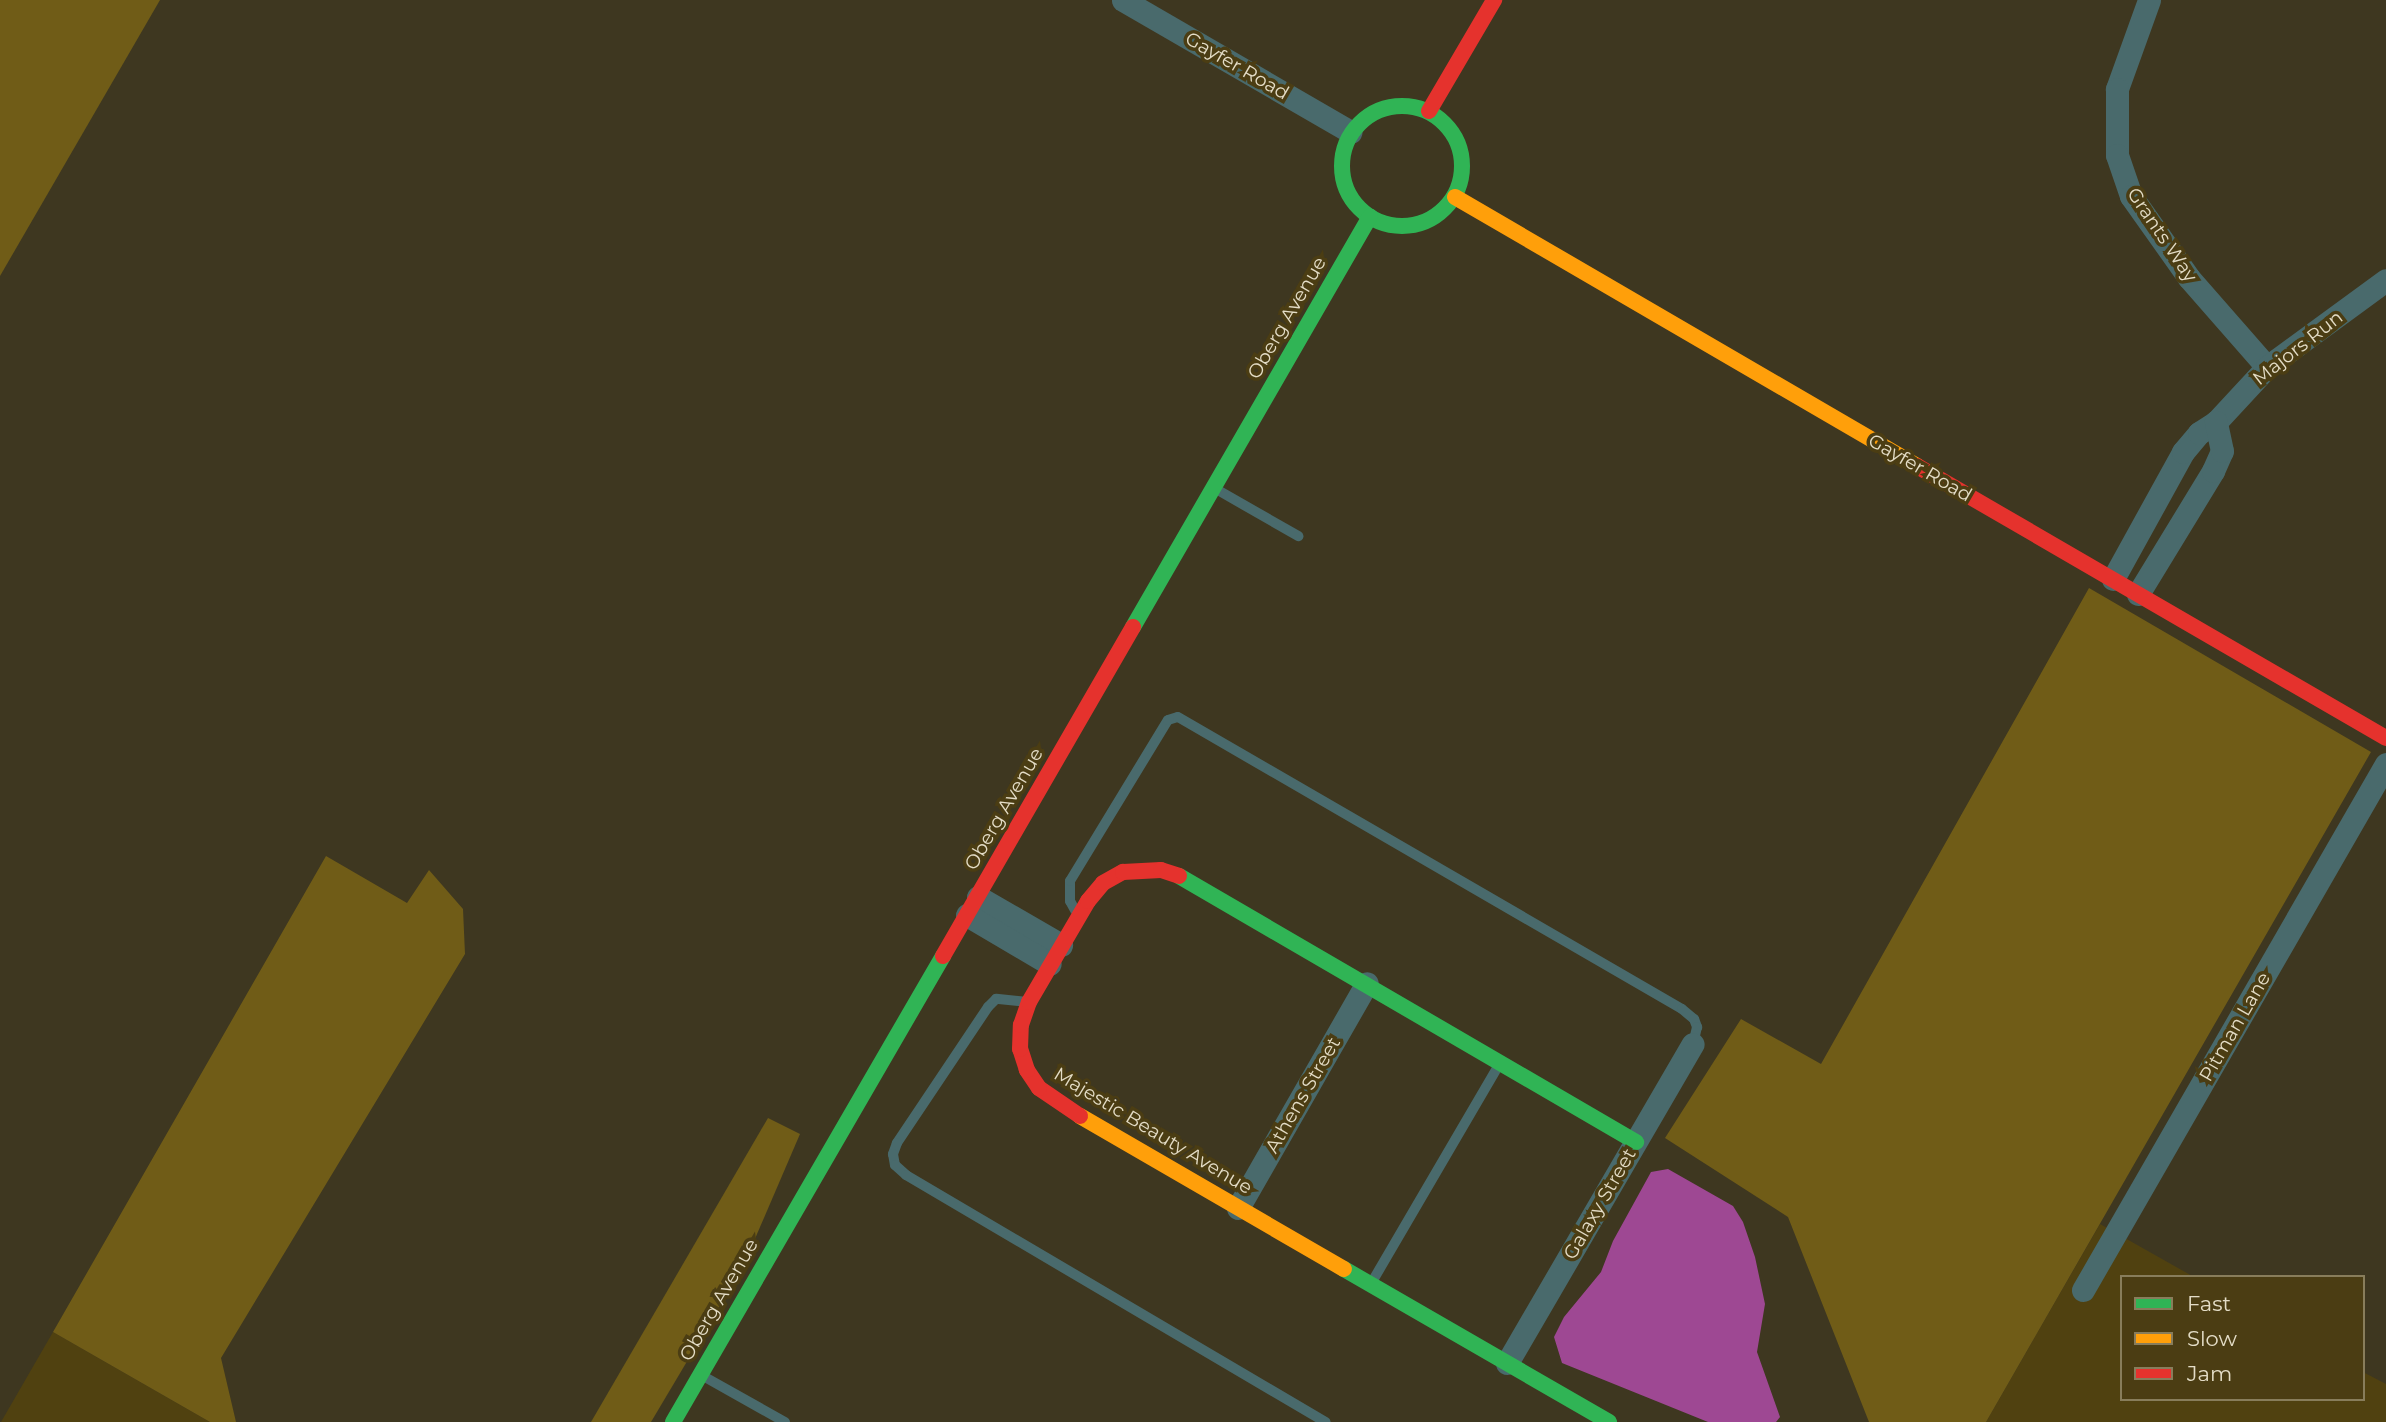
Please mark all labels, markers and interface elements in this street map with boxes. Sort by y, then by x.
street label: Gayfer Road [1181,27,1293,105]
street label: Grants Way [2122,184,2202,286]
street label: Oberg Avenue [1243,253,1331,383]
street label: Majors Run [2249,306,2347,390]
street label: Gayfer Road [1864,429,1976,507]
street label: Oberg Avenue [960,744,1048,874]
street label: Pitman Lane [2195,968,2275,1086]
street label: Athens Street [1261,1033,1345,1157]
street label: Majestic Beauty Avenue [1050,1063,1256,1199]
street label: Galaxy Street [1559,1144,1641,1264]
street label: Oberg Avenue [675,1235,763,1365]
legend [2120,1275,2365,1401]
text: Fast [2187,1291,2231,1316]
text: Slow [2187,1326,2237,1351]
text: Jam [2187,1361,2232,1386]

